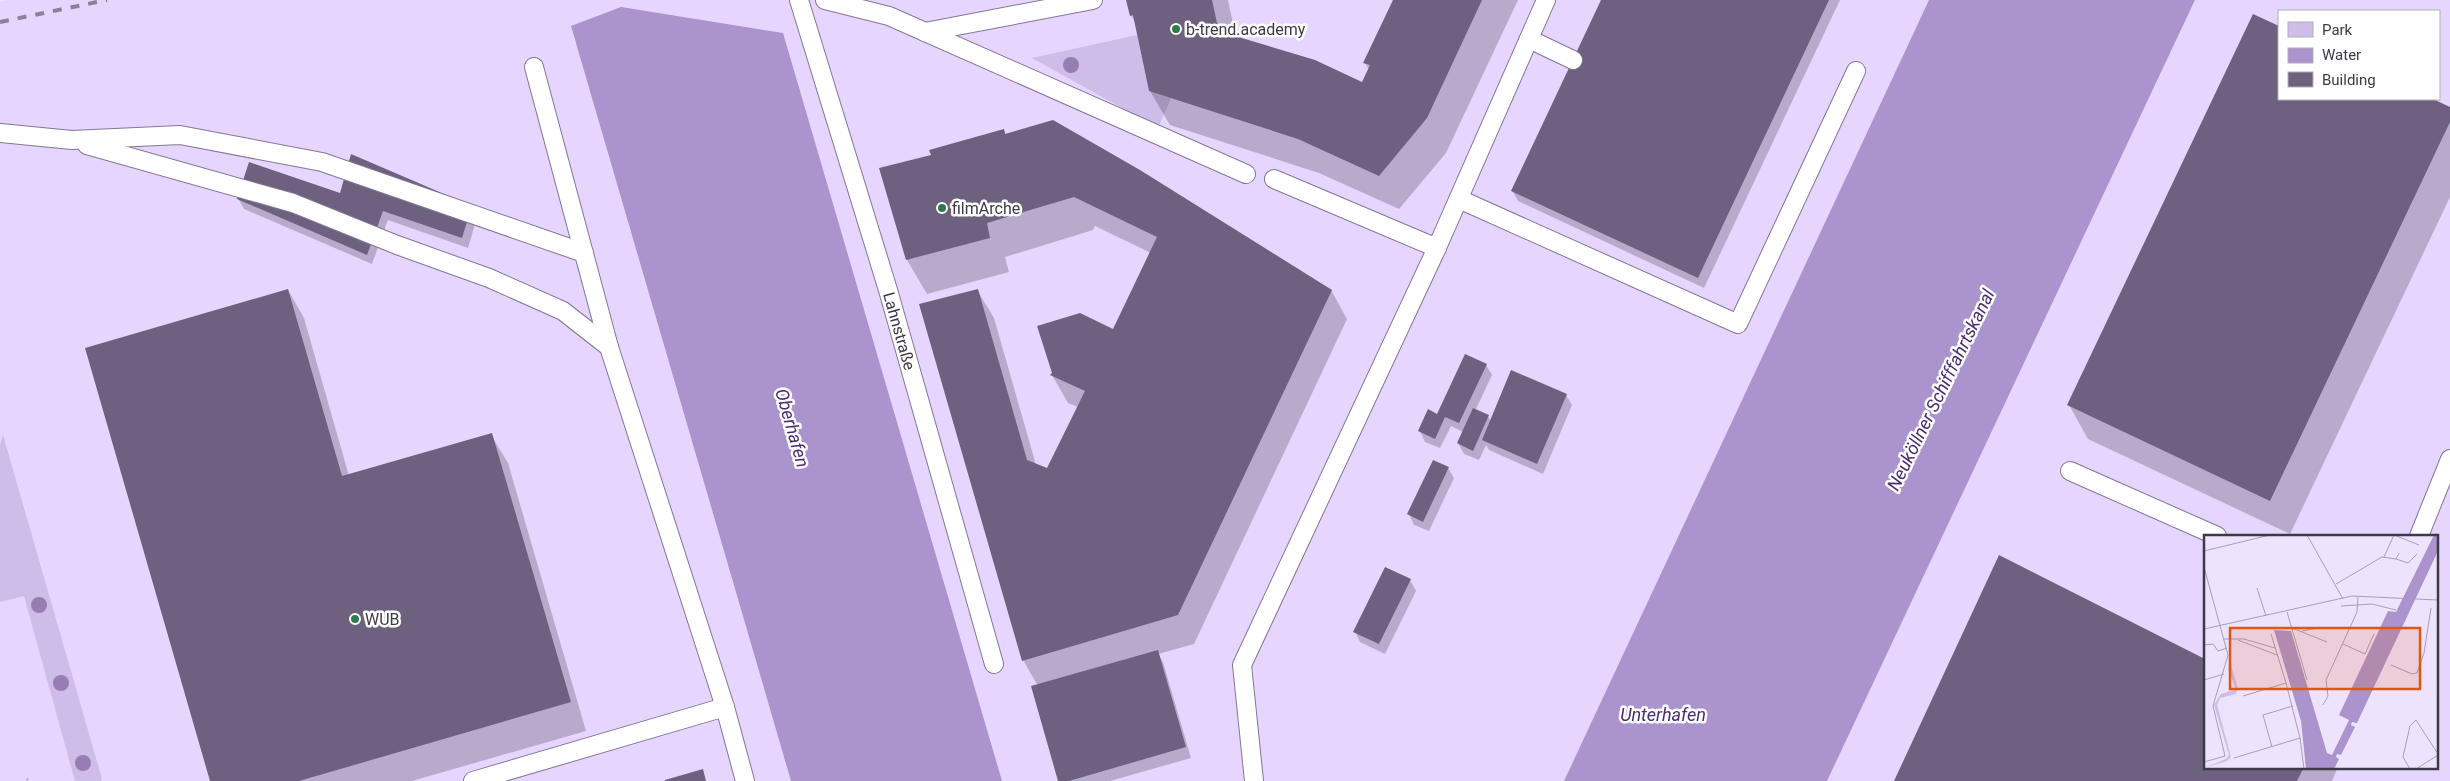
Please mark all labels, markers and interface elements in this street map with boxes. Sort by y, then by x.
legend [2278,10,2440,100]
place label: b-trend.academy [1186,20,1306,39]
text: Park [2322,21,2353,39]
marker: b-trend.academy [1170,23,1182,35]
text: Water [2322,46,2361,64]
text: Building [2322,71,2376,89]
place label: filmArche [952,199,1020,218]
marker: filmArche [936,202,948,214]
water label: Neuköllner Schifffahrtskanal [1883,285,1999,494]
street label: Lahnstraße [879,290,919,372]
water label: Oberhafen [771,386,814,470]
inset map [2204,535,2438,768]
place label: WUB [365,610,400,629]
marker: WUB [349,613,361,625]
water label: Unterhafen [1620,704,1706,725]

